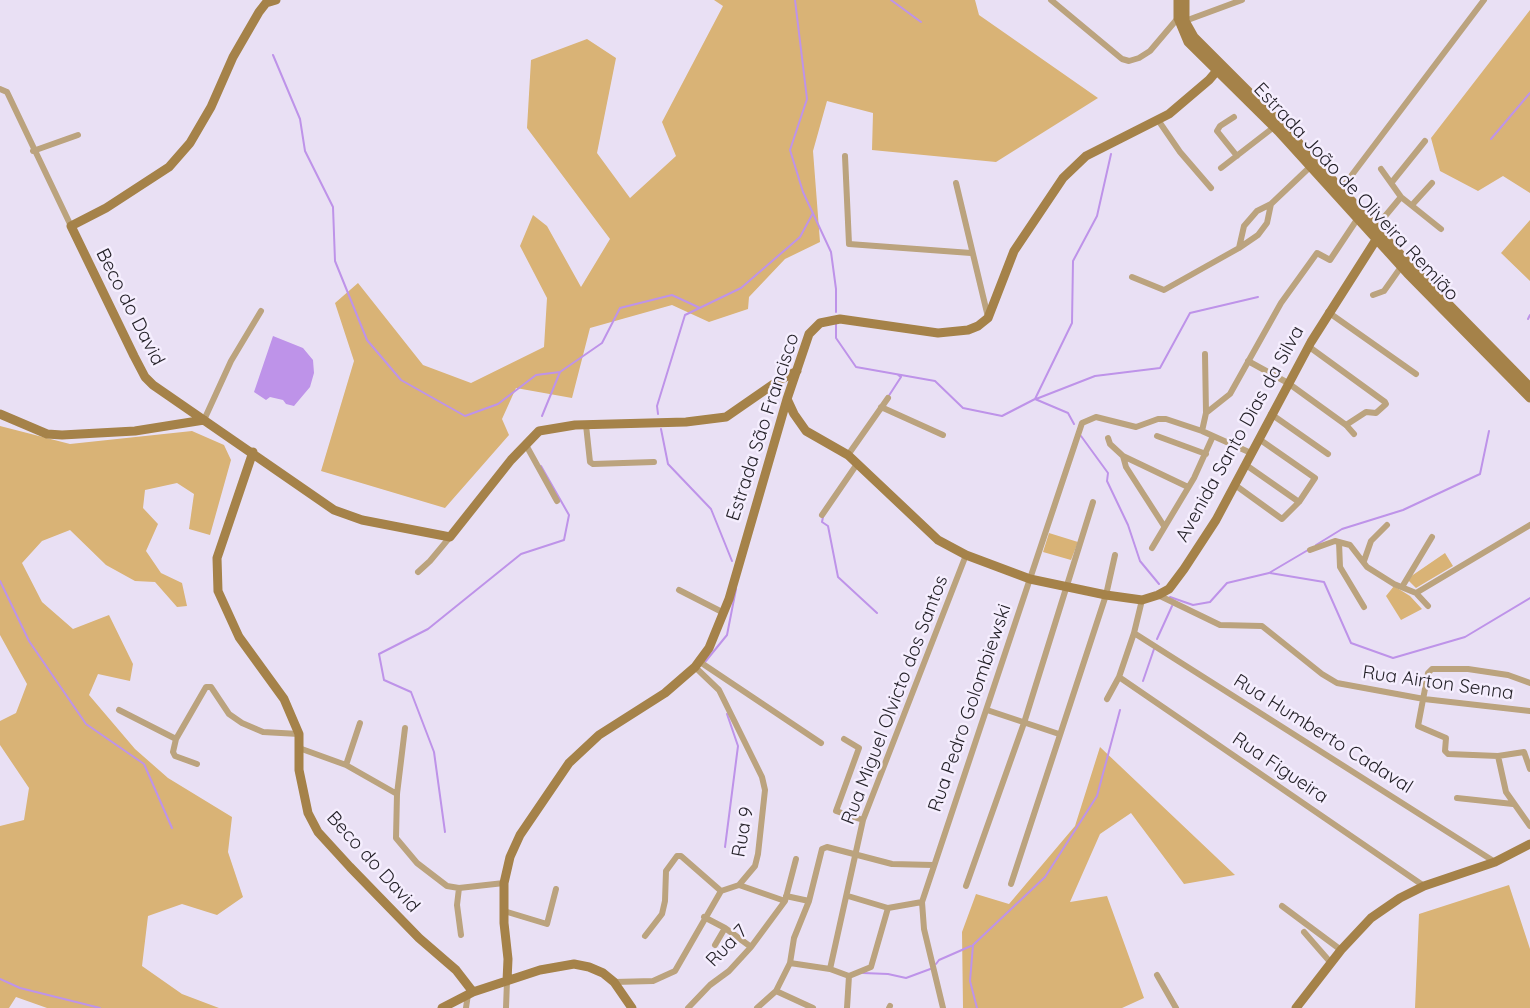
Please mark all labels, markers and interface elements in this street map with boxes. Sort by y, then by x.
street label: Estrada João de Oliveira Remião [1249,78,1463,306]
street label: Beco do David [91,245,169,369]
street label: Avenida Santo Dias da Silva [1171,322,1309,546]
street label: Estrada São Francisco [722,330,804,524]
street label: Rua Miguel Olvicto dos Santos [837,572,953,828]
street label: Rua Pedro Golombiewski [924,601,1016,815]
street label: Rua Airton Senna [1361,661,1515,705]
street label: Rua Humberto Cadaval [1229,669,1417,799]
street label: Rua Figueira [1228,728,1332,808]
street label: Rua 9 [727,805,759,859]
street label: Beco do David [322,807,424,917]
street label: Rua 7 [702,920,752,972]

